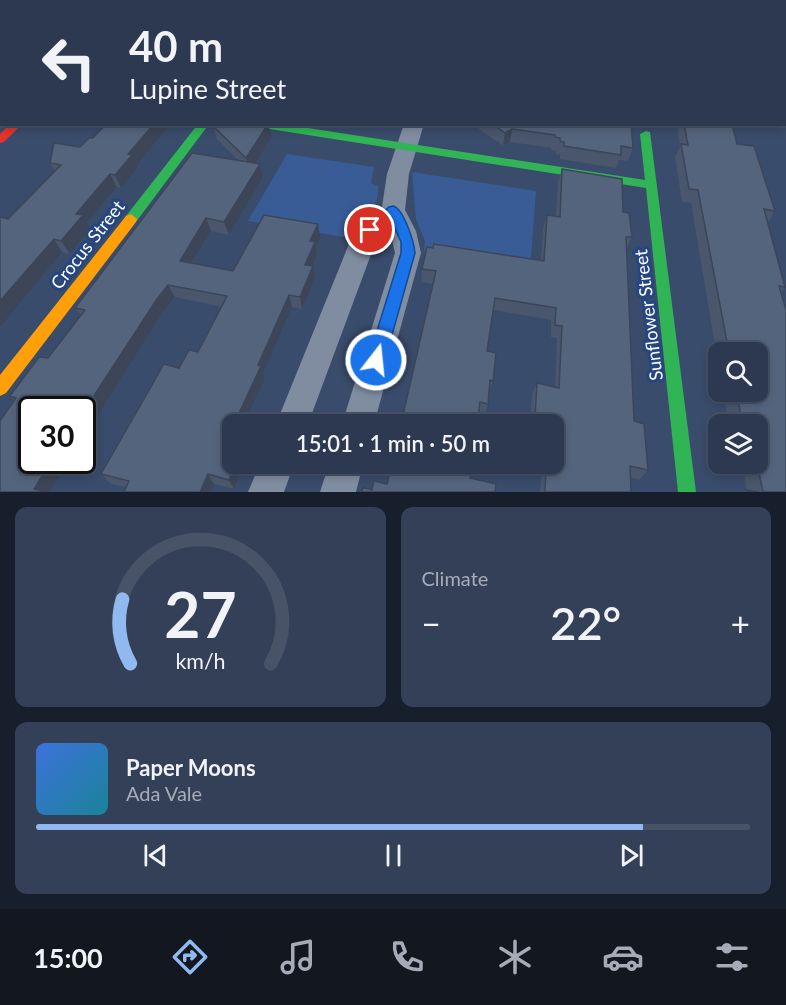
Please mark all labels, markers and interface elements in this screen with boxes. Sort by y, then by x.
text: 40 m [129,21,223,71]
icon: left [30,24,108,102]
text: Lupine Street [129,72,286,105]
street label: Crocus Street [46,195,129,293]
pin [344,204,395,255]
icon: arrive [353,213,386,246]
street label: Sunflower Street [629,248,667,382]
position arrow [344,328,408,392]
map controls [708,342,768,474]
button: search [708,342,768,402]
speed limit sign: 30 [18,396,96,474]
button: layers [708,414,768,474]
text: 15:01 · 1 min · 50 m [296,430,490,457]
text: Climate [422,566,488,590]
text: 27 [164,576,236,651]
text: 22° [550,596,621,650]
text: − [422,603,441,643]
text: + [731,603,750,643]
text: km/h [175,648,225,674]
text: Paper Moons [126,754,256,781]
text: Ada Vale [126,781,202,805]
icon: previous [139,839,172,872]
icon: pause [377,839,410,872]
icon: next [615,839,648,872]
icon: directions [169,936,211,978]
icon: music [277,936,319,978]
icon: phone [386,936,428,978]
icon: climate [494,936,536,978]
icon: car [602,936,644,978]
icon: filters [711,936,753,978]
text: 15:00 [33,941,103,974]

